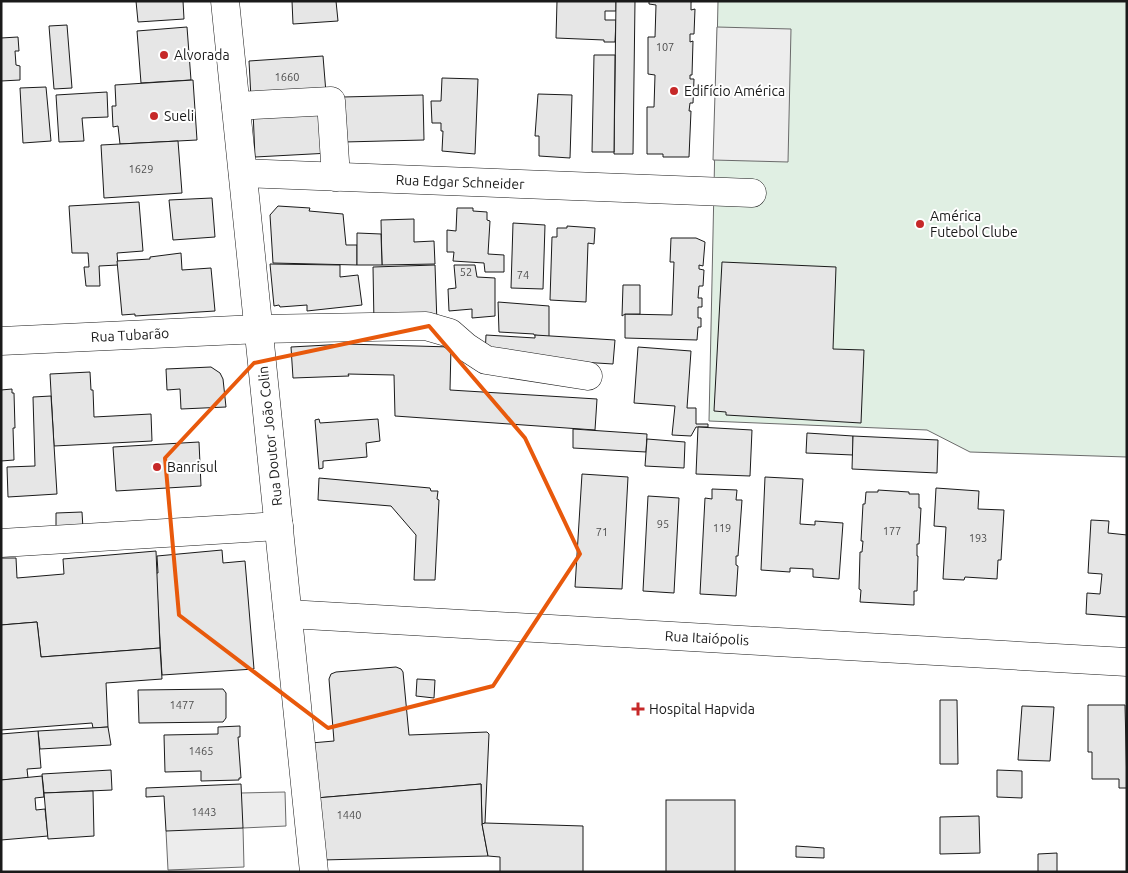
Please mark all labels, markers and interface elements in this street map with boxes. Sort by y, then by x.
house number: 107 [656,41,674,53]
place label: Alvorada [174,47,230,63]
marker: Alvorada [158,49,170,61]
house number: 1660 [275,71,299,83]
place label: Edifício América [684,83,785,99]
marker: Edifício América [668,85,680,97]
place label: Sueli [164,108,194,124]
marker: Sueli [148,110,160,122]
house number: 1629 [129,163,153,175]
street label: Rua Edgar Schneider [395,172,525,192]
place label: América Futebol Clube [930,208,1018,240]
marker: América Futebol Clube [914,218,926,230]
house number: 52 [460,266,472,278]
house number: 74 [517,269,529,281]
street label: Rua Tubarão [90,325,170,345]
street label: Rua Doutor João Colin [255,365,285,507]
place label: Banrisul [167,459,218,475]
marker: Banrisul [151,461,163,473]
house number: 95 [657,518,669,530]
house number: 119 [713,522,731,534]
house number: 177 [883,525,901,537]
house number: 71 [596,526,608,538]
house number: 193 [969,532,987,544]
street label: Rua Itaiópolis [664,628,750,648]
house number: 1477 [170,699,194,711]
place label: Hospital Hapvida [649,701,755,717]
marker: Hospital Hapvida [631,702,645,716]
house number: 1465 [189,745,213,757]
house number: 1443 [192,806,216,818]
house number: 1440 [337,809,361,821]

